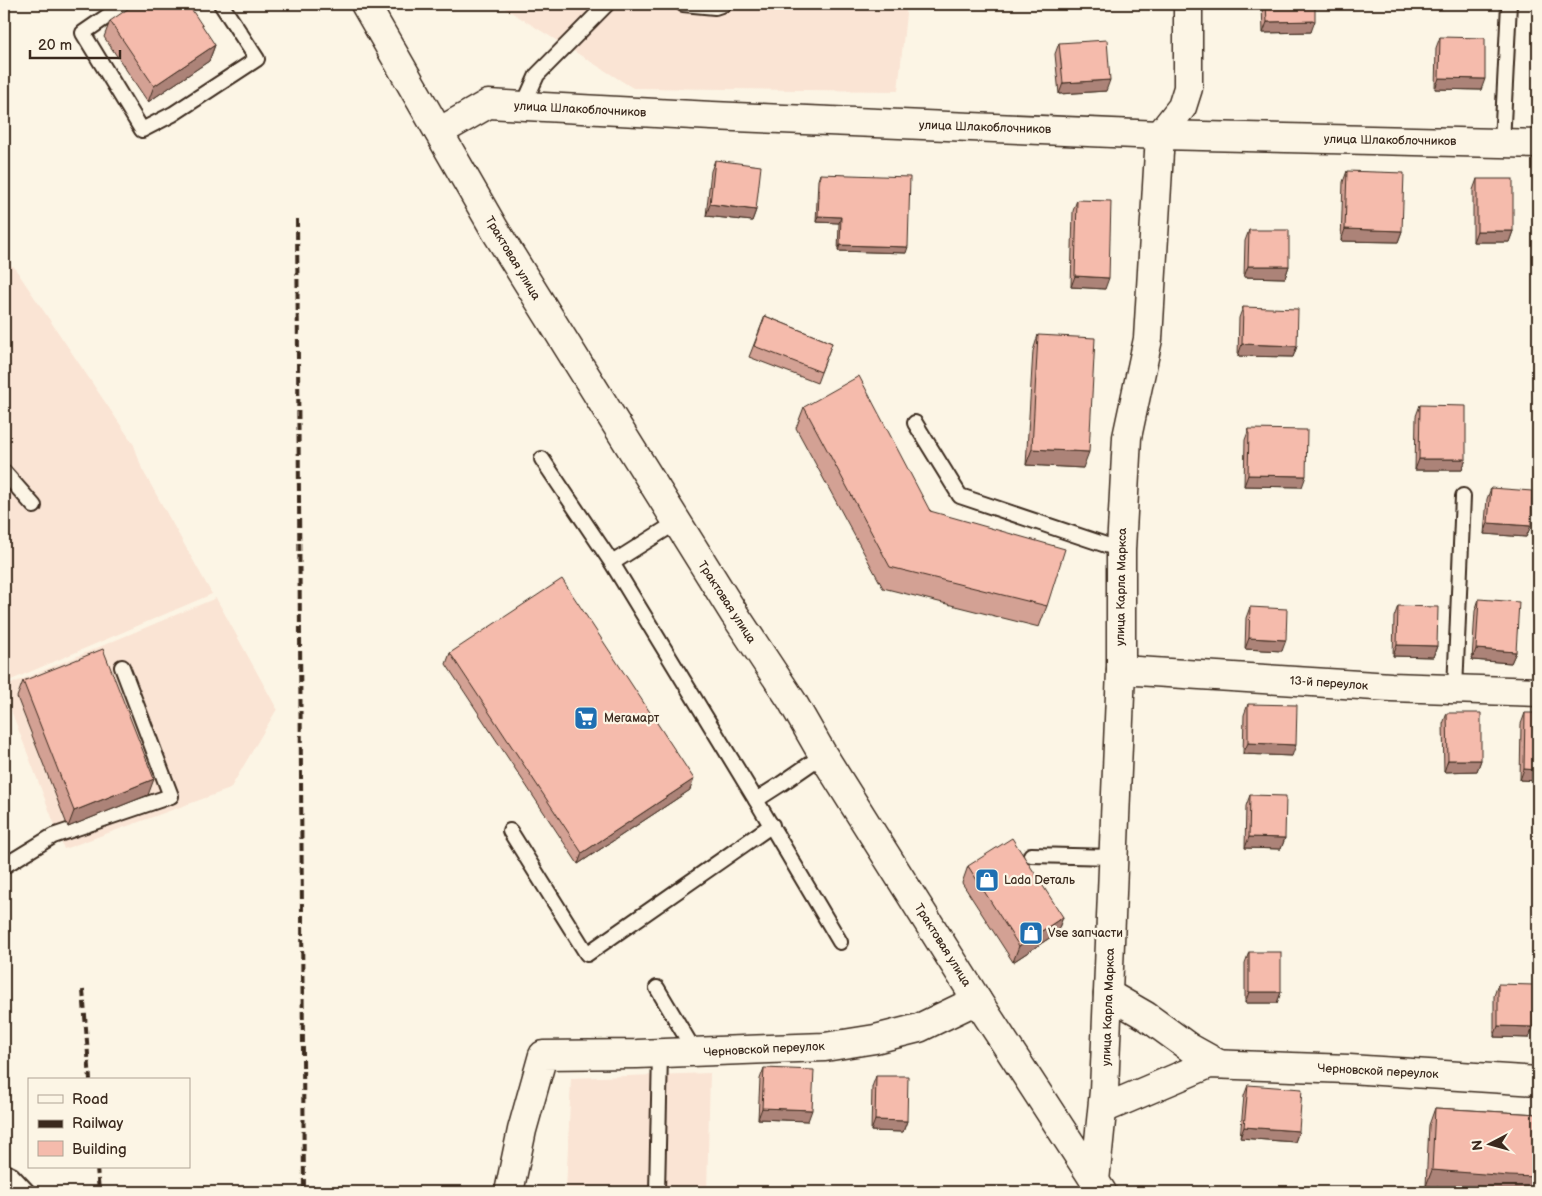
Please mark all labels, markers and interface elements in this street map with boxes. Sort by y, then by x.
scale bar [30,28,120,60]
text: 20 m [38,36,72,55]
street label: улица Шлакоблочников [513,99,647,120]
street label: улица Шлакоблочников [919,118,1052,137]
street label: улица Шлакоблочников [1324,132,1457,149]
street label: Трактовая улица [482,214,544,303]
street label: улица Карла Маркса [1113,528,1130,646]
street label: Трактовая улица [694,558,759,646]
street label: 13-й переулок [1289,673,1369,694]
supermarket icon: Мегамарт [573,705,599,731]
place label: Мегамарт [604,711,660,726]
shop icon: Lada Dеталь [974,867,1000,893]
place label: Lada Dеталь [1004,873,1075,888]
street label: Трактовая улица [911,901,974,990]
shop icon: Vse запчасти [1018,920,1044,946]
place label: Vse запчасти [1048,926,1123,941]
street label: улица Карла Маркса [1099,948,1118,1066]
street label: Черновской переулок [703,1039,826,1060]
street label: Черновской переулок [1317,1061,1440,1082]
legend [28,1078,190,1168]
text: Road [72,1090,108,1109]
text: Railway [72,1114,123,1133]
north arrow [1464,1118,1514,1168]
text: N [1469,1139,1487,1151]
text: Building [72,1140,127,1159]

